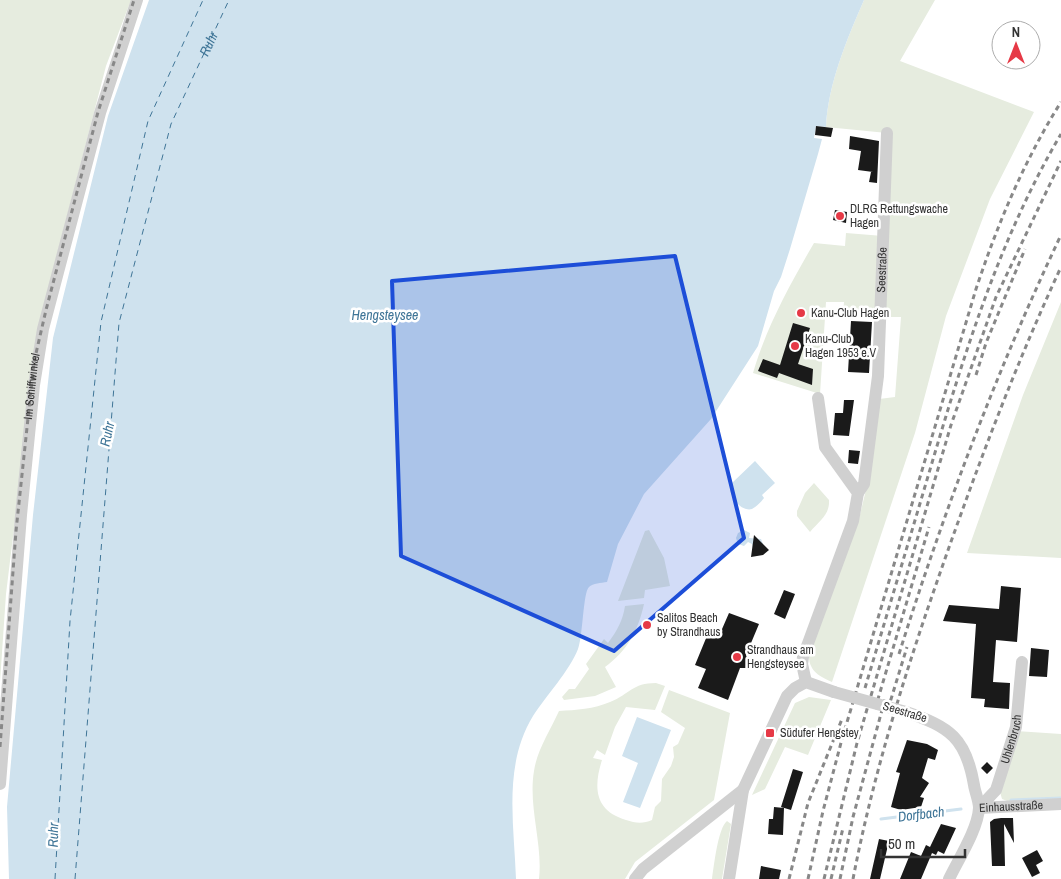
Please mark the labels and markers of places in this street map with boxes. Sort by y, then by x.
place label: DLRG Rettungswache Hagen [850,201,948,231]
marker: DLRG Rettungswache Hagen [834,210,846,222]
place label: Kanu-Club Hagen [811,305,889,321]
marker: Kanu-Club Hagen [795,307,807,319]
place label: Kanu-Club Hagen 1953 e.V [805,331,877,361]
marker: Kanu-Club Hagen 1953 e.V [789,340,801,352]
place label: Salitos Beach by Strandhaus [657,610,721,640]
marker: Salitos Beach by Strandhaus [641,619,653,631]
place label: Strandhaus am Hengsteysee [747,642,814,672]
marker: Strandhaus am Hengsteysee [731,651,743,663]
place label: Südufer Hengstey [780,725,859,741]
marker: Südufer Hengstey [764,727,776,739]

